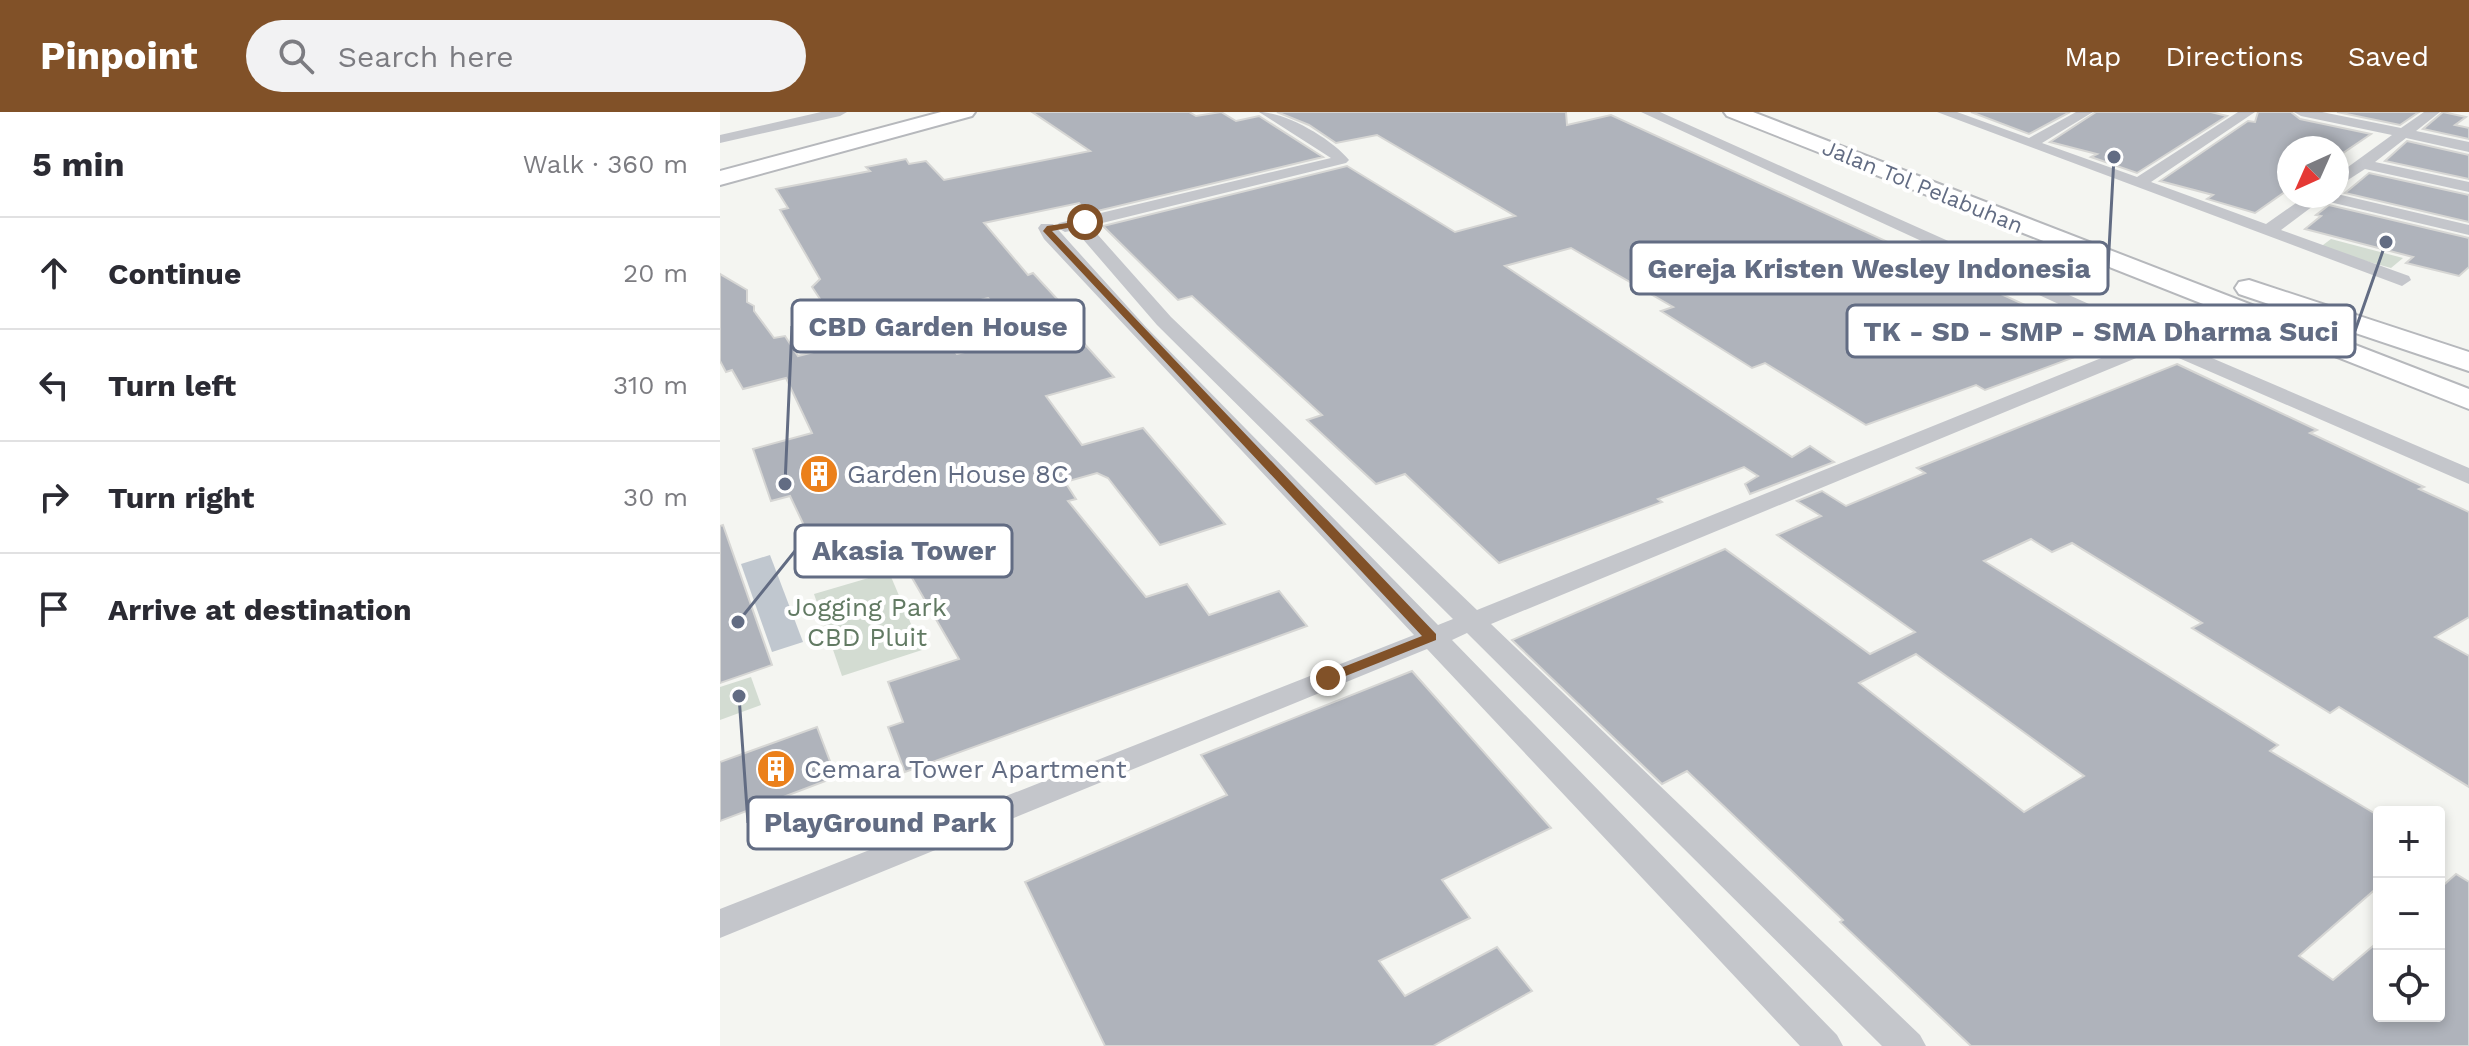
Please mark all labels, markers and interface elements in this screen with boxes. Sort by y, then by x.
search box [246,20,806,92]
text: Pinpoint [40,34,198,78]
icon: search [274,34,318,78]
text: Search here [338,39,514,74]
text: Map [2064,40,2121,73]
text: Directions [2165,40,2304,73]
text: Saved [2348,40,2429,73]
street label: Jalan Tol Pelabuhan [1819,135,2027,238]
north arrow [2277,136,2349,208]
text: 5 min [32,144,125,184]
text: Walk · 360 m [523,149,688,179]
route start [1067,204,1103,240]
callout: Gereja Kristen Wesley Indonesia [1631,242,2108,294]
icon: ahead [32,251,76,295]
text: Gereja Kristen Wesley Indonesia [1647,252,2091,285]
text: Continue [108,256,241,291]
text: 20 m [623,258,688,288]
callout: CBD Garden House [792,300,1084,352]
callout: TK - SD - SMP - SMA Dharma Suci [1847,305,2355,357]
text: CBD Garden House [808,310,1068,343]
text: TK - SD - SMP - SMA Dharma Suci [1863,315,2339,348]
icon: left [32,363,76,407]
text: Turn left [108,368,236,403]
text: 310 m [613,370,688,400]
building icon: Garden House 8C [798,453,840,495]
place label: Garden House 8C [847,459,1069,489]
icon: right [32,475,76,519]
text: Turn right [108,480,254,515]
text: 30 m [623,482,688,512]
callout: Akasia Tower [795,525,1012,577]
text: Akasia Tower [812,534,996,567]
icon: arrive [32,587,76,631]
text: Arrive at destination [108,592,412,627]
park label: Jogging Park CBD Pluit [787,592,947,652]
route end [1310,660,1346,696]
building icon: Cemara Tower Apartment [755,748,797,790]
place label: Cemara Tower Apartment [804,754,1127,784]
callout: PlayGround Park [748,797,1012,849]
text: PlayGround Park [764,806,997,839]
map controls [2373,806,2445,1022]
button: + [2373,806,2445,878]
button: − [2373,878,2445,950]
button: locate [2373,950,2445,1022]

